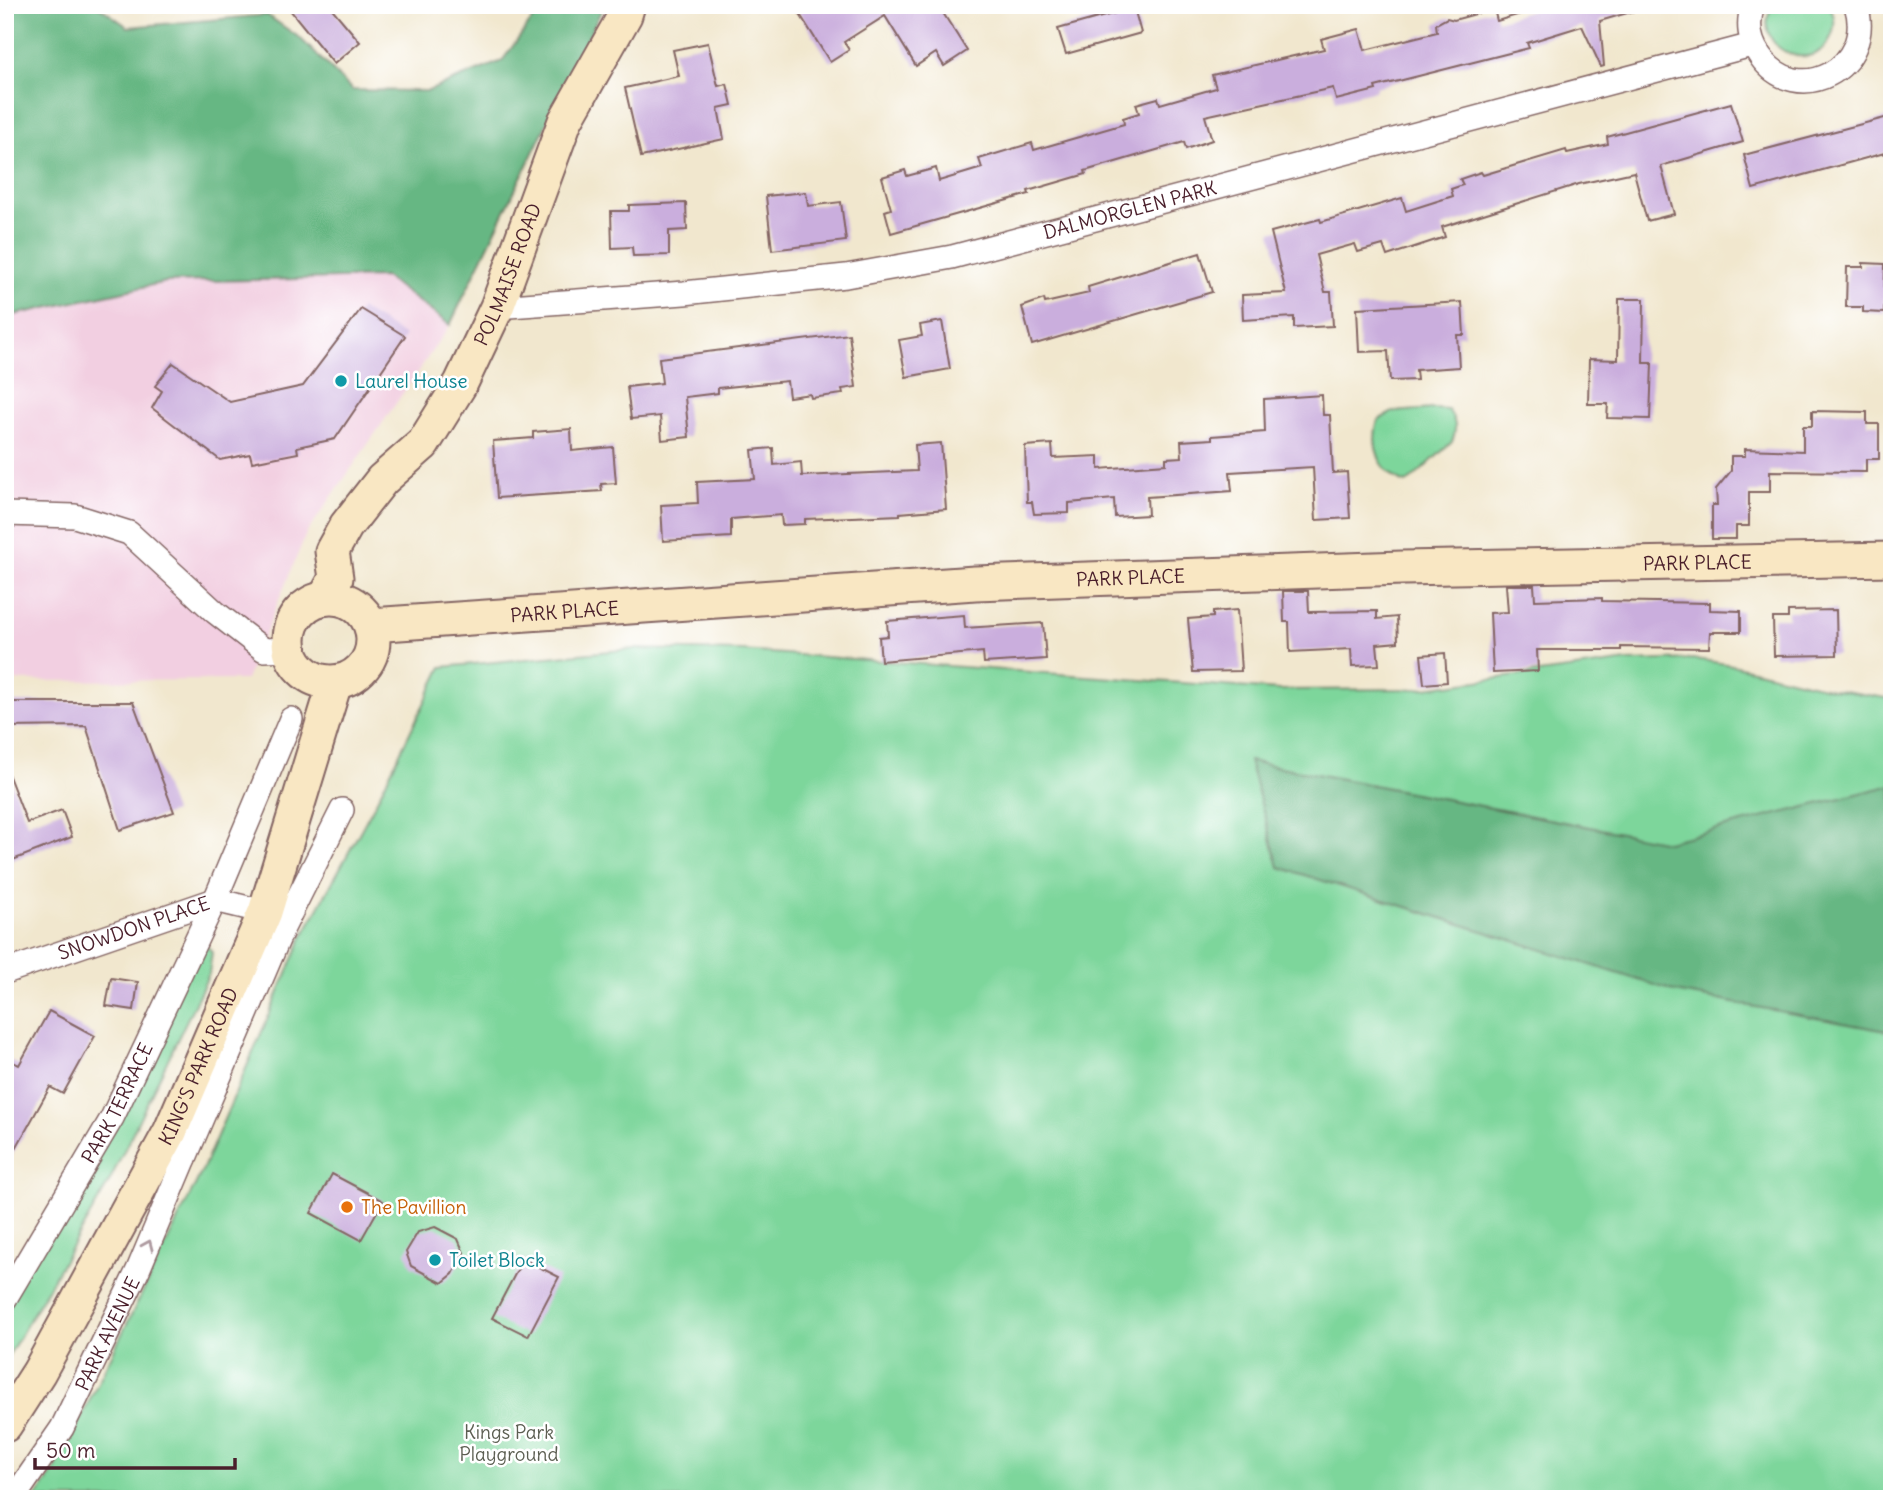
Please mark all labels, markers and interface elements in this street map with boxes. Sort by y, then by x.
street label: DALMORGLEN PARK [1041,175,1219,244]
street label: POLMAISE ROAD [468,200,546,349]
place label: Laurel House [355,369,468,393]
marker: Laurel House [333,373,349,389]
street label: PARK PLACE [1643,550,1752,576]
street label: PARK PLACE [1076,564,1185,591]
street label: PARK PLACE [509,596,620,627]
street label: SNOWDON PLACE [55,891,213,965]
street label: KING'S PARK ROAD [153,984,243,1149]
street label: PARK TERRACE [76,1039,158,1168]
place label: The Pavillion [361,1195,466,1219]
marker: The Pavillion [339,1199,355,1215]
one-way arrow [140,1239,154,1251]
place label: Toilet Block [449,1248,545,1272]
marker: Toilet Block [427,1252,443,1268]
street label: PARK AVENUE [70,1273,145,1394]
park label: Kings Park Playground [459,1420,559,1466]
scale bar [35,1427,234,1471]
text: 50 m [46,1437,95,1464]

